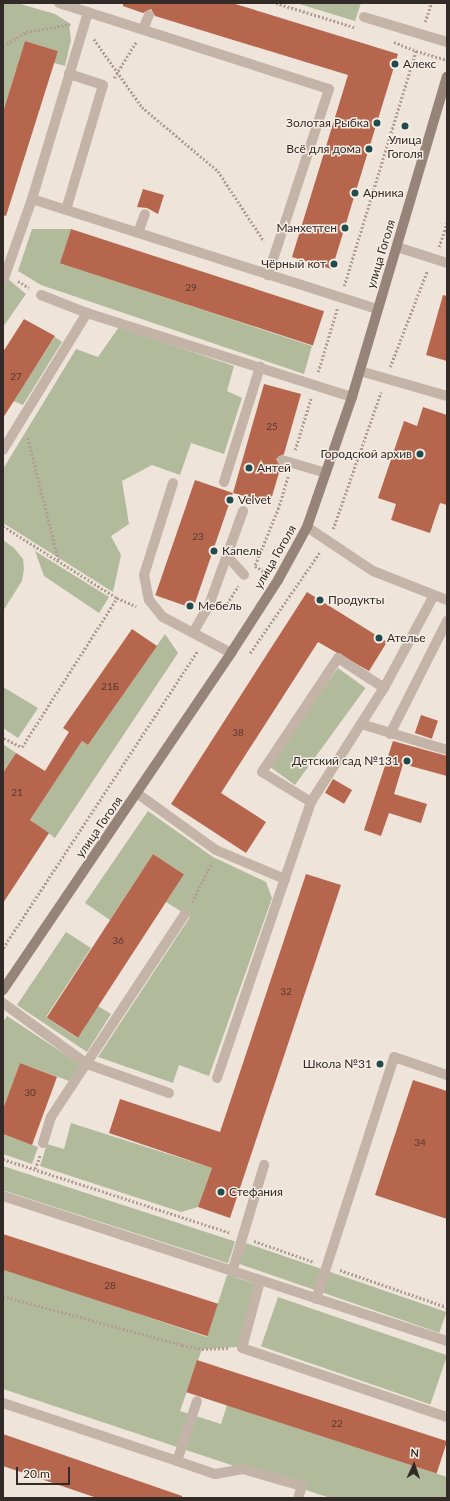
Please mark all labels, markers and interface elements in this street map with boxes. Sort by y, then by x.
place label: Алекс [403,57,436,71]
marker: Алекс [390,59,400,69]
place label: Золотая Рыбка [286,116,369,130]
marker: Золотая Рыбка [372,118,382,128]
marker: Улица Гоголя [400,121,410,131]
place label: Улица Гоголя [387,133,423,161]
place label: Всё для дома [286,142,361,156]
marker: Всё для дома [364,144,374,154]
place label: Арника [363,186,404,200]
marker: Арника [350,188,360,198]
street label: улица Гоголя [364,218,398,290]
place label: Манхеттен [276,221,337,235]
marker: Манхеттен [340,223,350,233]
place label: Чёрный кот [261,257,326,271]
marker: Чёрный кот [329,259,339,269]
house number: 29 [185,282,197,294]
house number: 27 [10,371,22,383]
house number: 25 [266,421,278,433]
place label: Городской архив [320,447,412,461]
marker: Городской архив [415,449,425,459]
place label: Антей [257,461,291,475]
marker: Антей [244,463,254,473]
place label: Velvet [238,493,271,507]
marker: Velvet [225,495,235,505]
street label: улица Гоголя [251,523,299,591]
house number: 23 [192,531,204,543]
place label: Капель [222,544,262,558]
marker: Капель [209,546,219,556]
place label: Продукты [328,593,384,607]
marker: Продукты [315,595,325,605]
place label: Мебель [198,599,241,613]
marker: Мебель [185,601,195,611]
place label: Ателье [387,631,426,645]
marker: Ателье [374,633,384,643]
house number: 21Б [101,681,119,693]
house number: 38 [232,727,244,739]
place label: Детский сад №131 [292,754,399,768]
marker: Детский сад №131 [402,756,412,766]
house number: 21 [11,787,23,799]
street label: улица Гоголя [73,794,125,860]
house number: 36 [112,935,124,947]
house number: 32 [280,986,292,998]
place label: Школа №31 [303,1057,372,1071]
marker: Школа №31 [375,1059,385,1069]
house number: 30 [24,1087,36,1099]
house number: 34 [414,1137,426,1149]
place label: Стефания [229,1185,283,1199]
marker: Стефания [216,1187,226,1197]
house number: 28 [104,1280,116,1292]
house number: 22 [331,1418,343,1430]
north arrow [394,1445,434,1485]
text: N [410,1446,419,1459]
scale bar [18,1459,72,1485]
text: 20 m [23,1466,50,1481]

